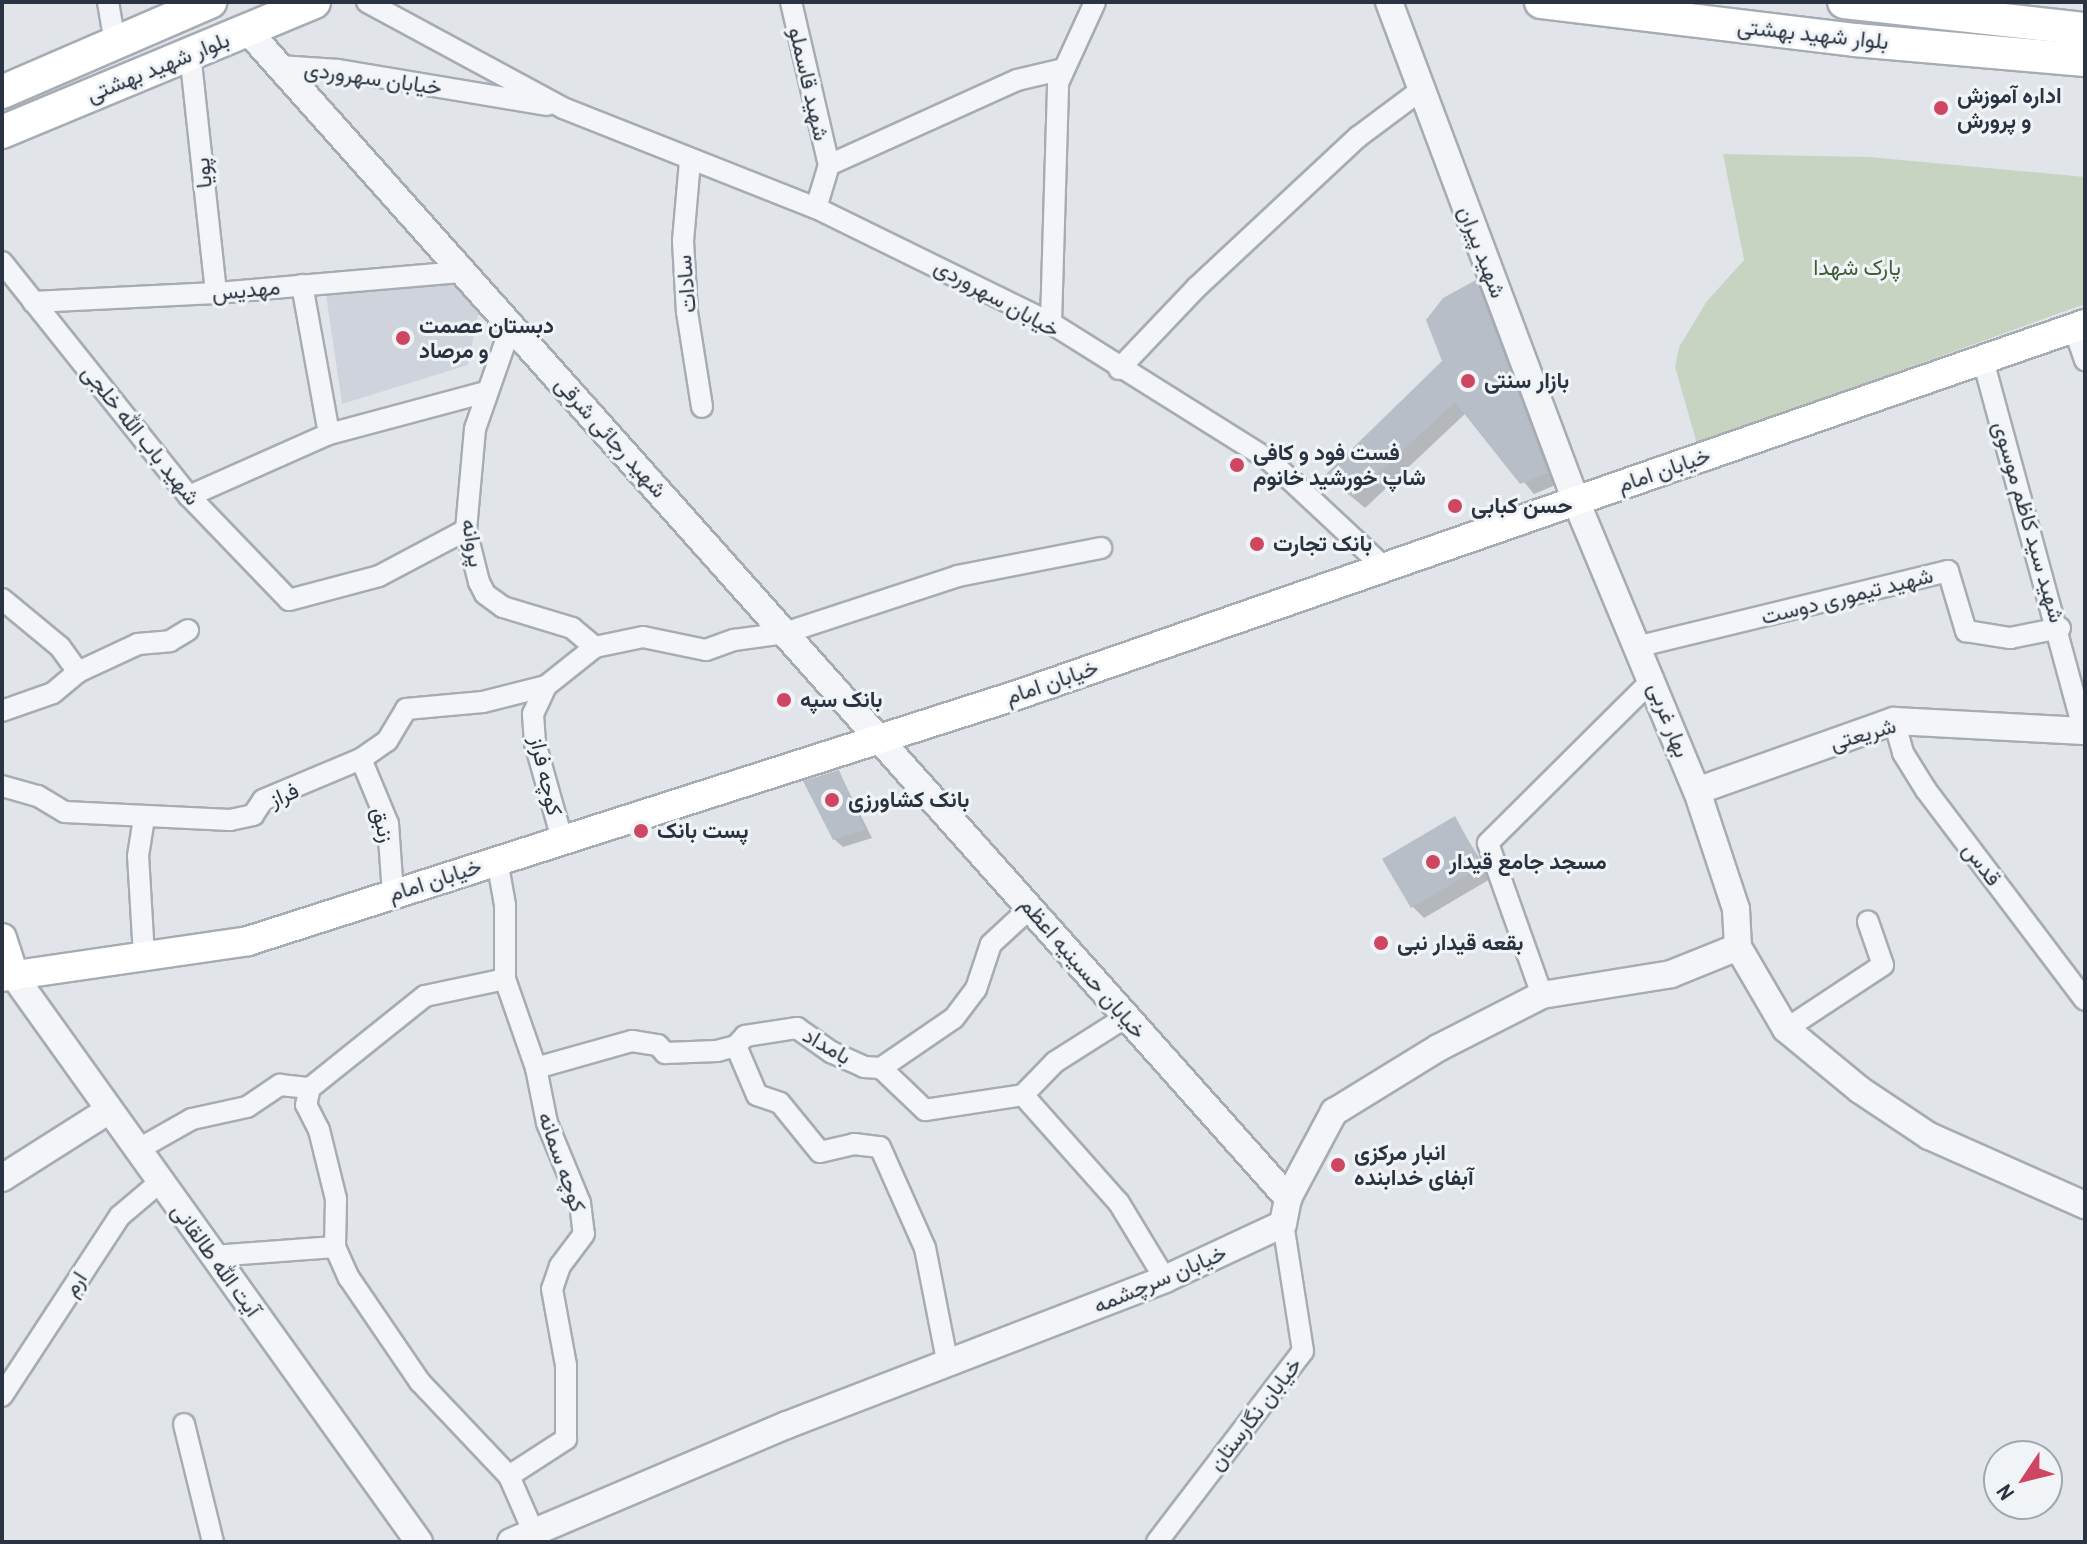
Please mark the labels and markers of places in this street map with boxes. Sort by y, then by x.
place label: اداره آموزش و پرورش [1957,82,2062,134]
marker: اداره آموزش و پرورش [1932,99,1950,117]
place label: دبستان عصمت و مرصاد [419,312,554,364]
marker: دبستان عصمت و مرصاد [394,329,412,347]
place label: بازار سنتی [1484,368,1569,394]
marker: بازار سنتی [1459,372,1477,390]
place label: فست فود و کافی شاپ خورشید خانوم [1253,439,1426,490]
marker: فست فود و کافی شاپ خورشید خانوم [1228,456,1246,474]
place label: حسن کبابی [1471,493,1573,519]
marker: حسن کبابی [1446,497,1464,515]
place label: بانک تجارت [1273,531,1372,557]
marker: بانک تجارت [1248,535,1266,553]
place label: بانک سپه [800,687,882,713]
marker: بانک سپه [775,691,793,709]
place label: بانک کشاورزی [848,787,970,813]
marker: بانک کشاورزی [823,791,841,809]
place label: پست بانک [657,818,748,844]
marker: پست بانک [632,822,650,840]
place label: مسجد جامع قیدار [1449,849,1607,875]
marker: مسجد جامع قیدار [1424,853,1442,871]
place label: بقعه قیدار نبی [1397,930,1523,956]
marker: بقعه قیدار نبی [1372,934,1390,952]
place label: انبار مرکزی آبفای خدابنده [1354,1139,1474,1190]
marker: انبار مرکزی آبفای خدابنده [1329,1156,1347,1174]

